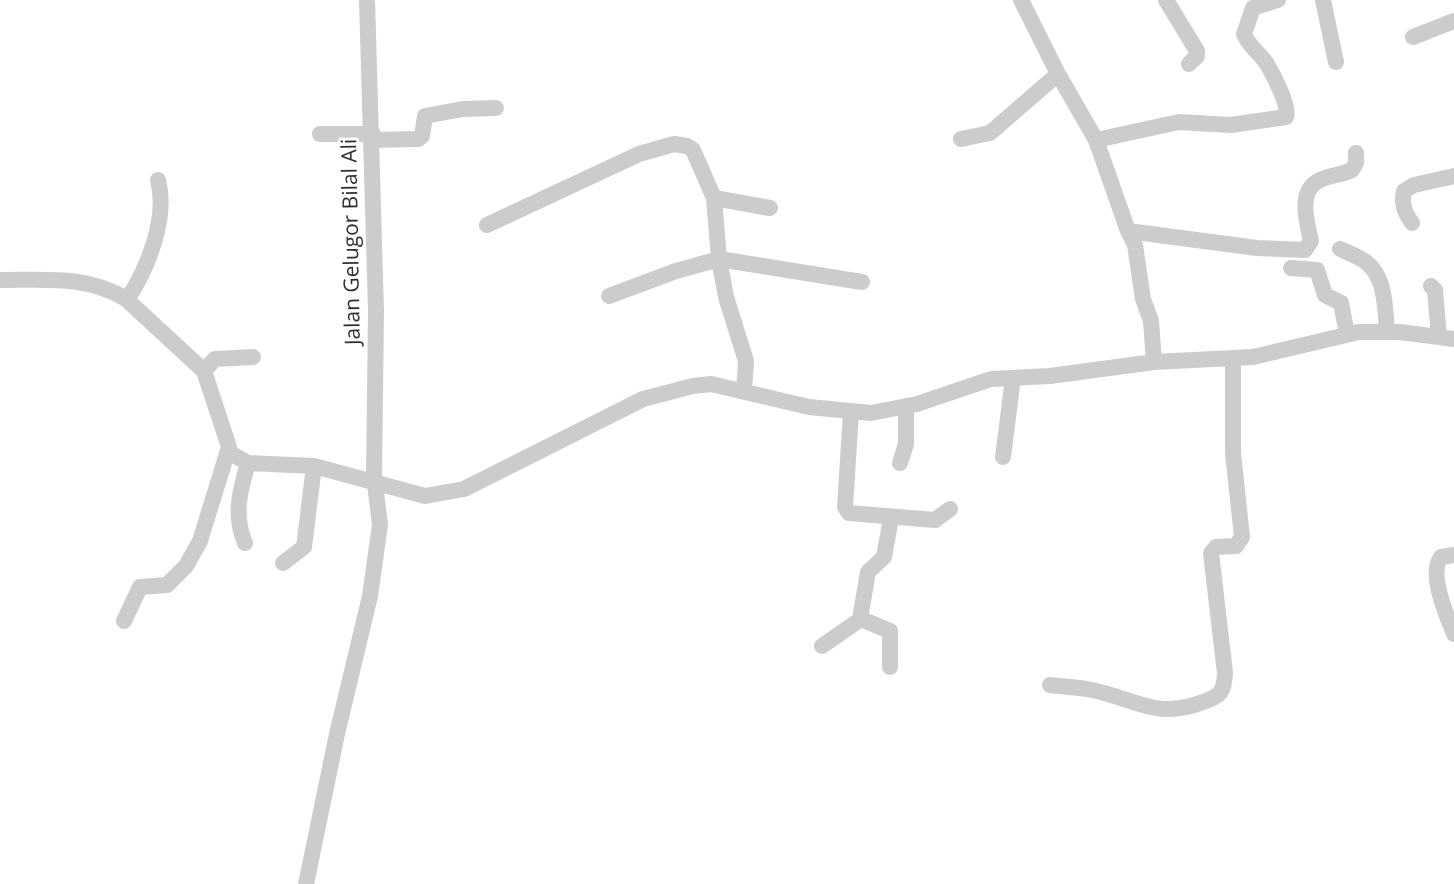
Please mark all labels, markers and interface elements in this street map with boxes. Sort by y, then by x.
street label: Jalan Gelugor Bilal Ali [338,139,366,345]

